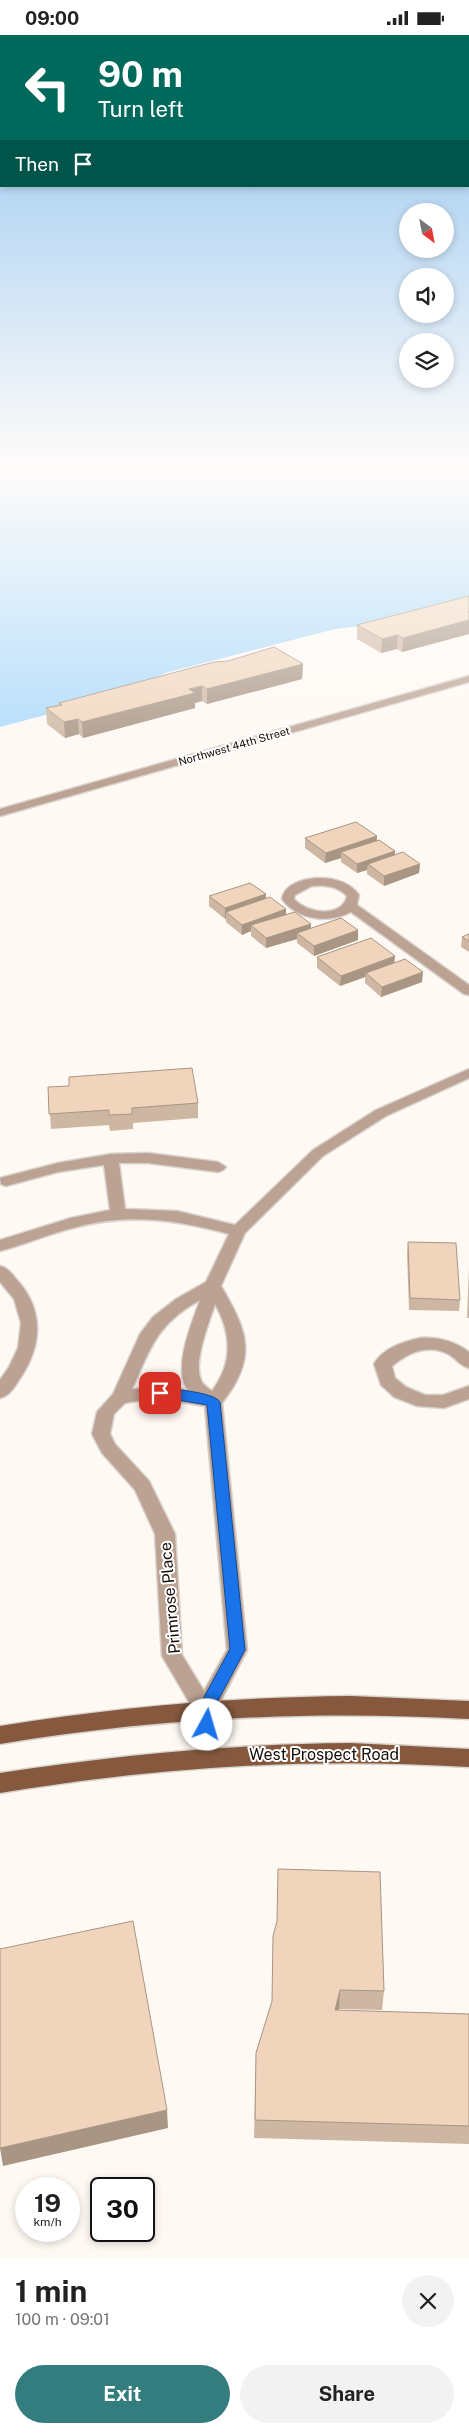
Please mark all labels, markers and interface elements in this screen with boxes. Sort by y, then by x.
text: 09:00 [25,7,79,29]
text: 90 m [98,54,183,95]
icon: left [15,55,80,120]
text: Turn left [98,96,184,122]
icon: arrive [69,150,97,178]
text: Then [15,153,59,175]
north arrow [399,203,454,257]
map controls [399,203,454,388]
button: sound [399,268,454,323]
button: layers [399,333,454,388]
street label: Northwest 44th Street [177,724,291,768]
pin [139,1372,181,1414]
icon: arrive [146,1379,174,1407]
street label: Primrose Place [156,1541,184,1655]
position arrow [180,1698,232,1750]
street label: West Prospect Road [249,1745,399,1764]
speed limit sign: 30 [90,2177,155,2242]
text: 19 [34,2188,61,2218]
text: km/h [33,2215,62,2229]
text: 1 min [15,2273,87,2309]
button: close [402,2275,454,2327]
text: 100 m · 09:01 [15,2310,110,2329]
button: Exit [15,2365,230,2423]
button: Share [240,2365,454,2423]

